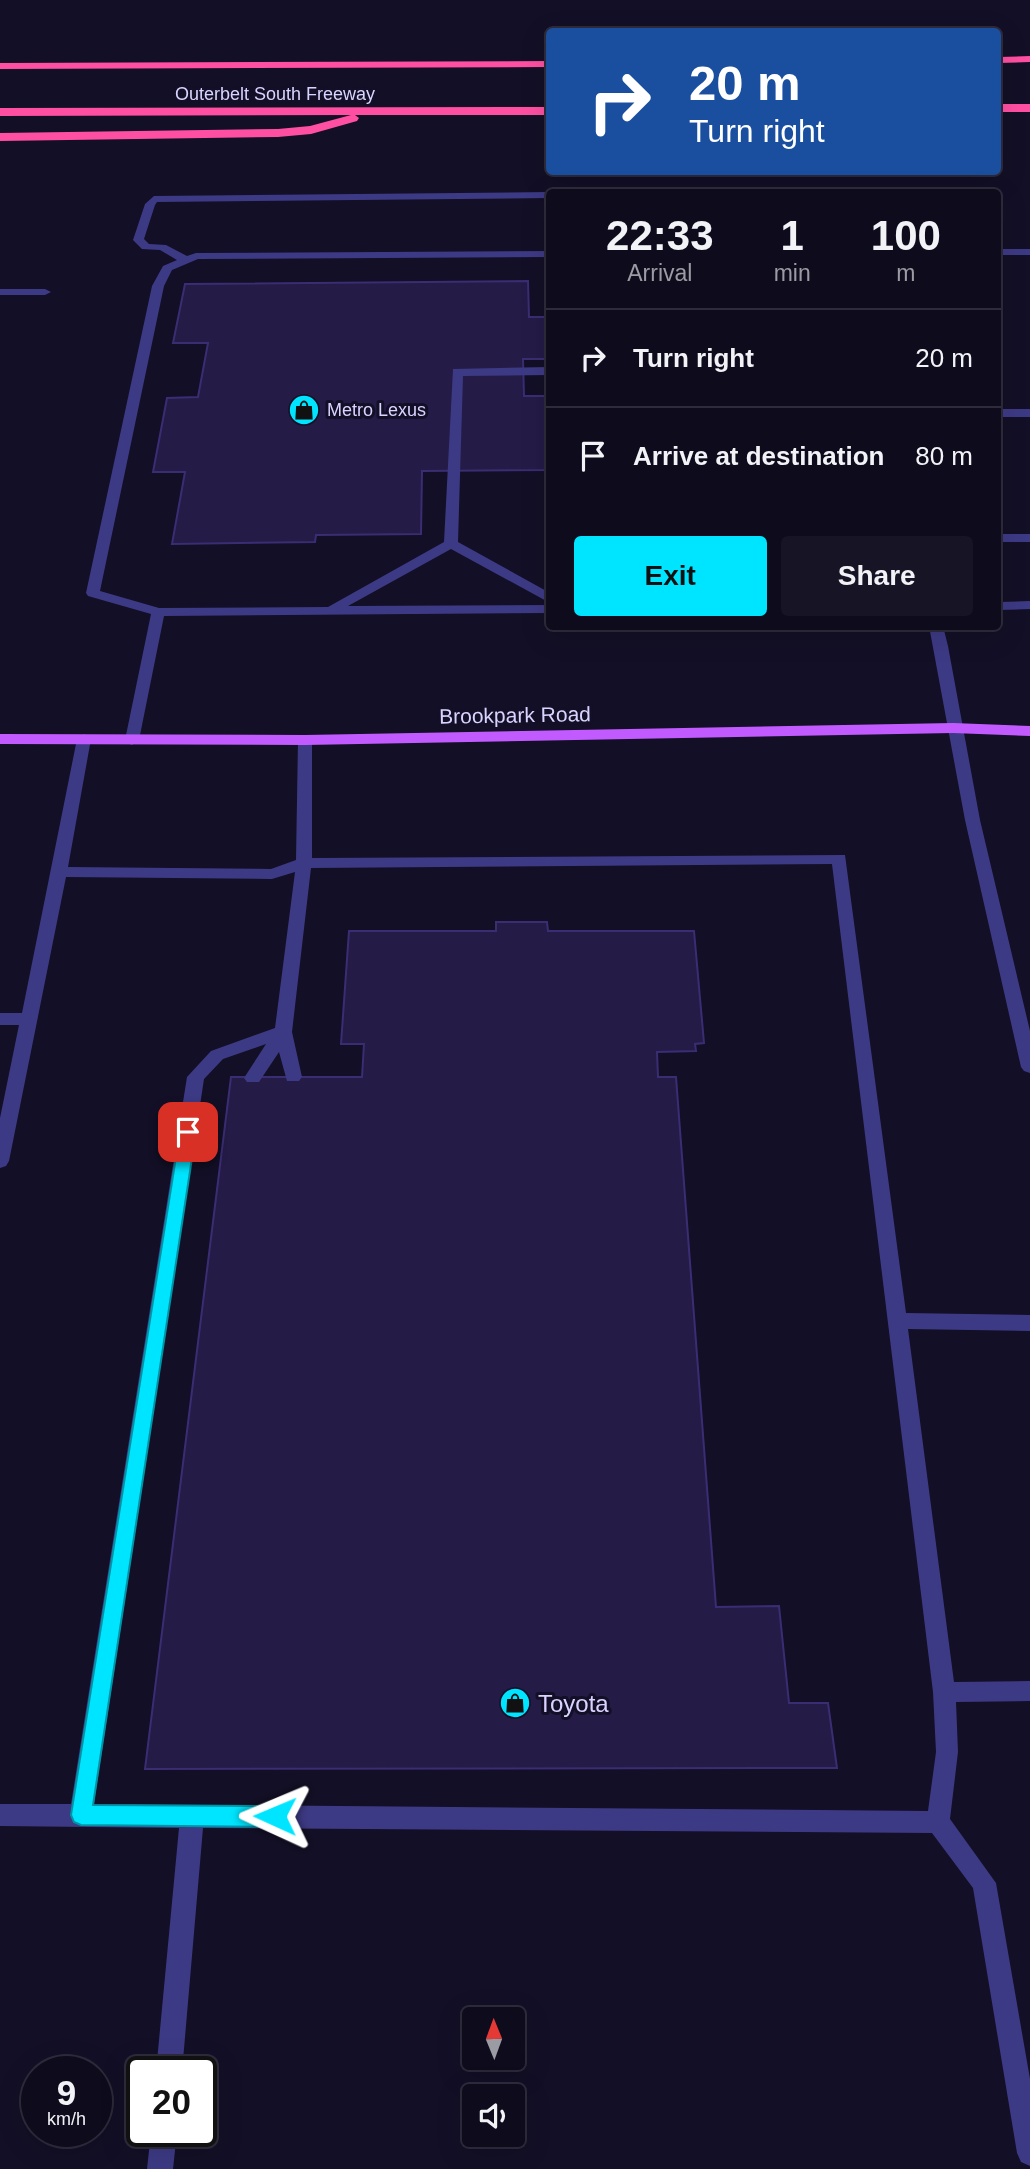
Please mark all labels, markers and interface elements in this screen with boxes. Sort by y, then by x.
icon: right [574,56,665,147]
text: 20 m [689,56,801,110]
street label: Outerbelt South Freeway [175,84,375,104]
text: Turn right [689,113,825,149]
text: 22:33 [606,212,714,259]
text: 1 [780,212,804,259]
text: 100 [871,212,941,259]
text: Arrival [627,260,692,286]
text: min [774,260,811,286]
text: m [896,260,915,286]
icon: right [574,339,612,377]
text: Turn right [633,343,754,373]
text: 20 m [915,343,973,373]
shop icon: Metro Lexus [287,393,321,427]
place label: Metro Lexus [327,400,426,420]
icon: arrive [574,437,612,475]
text: Arrive at destination [633,441,884,471]
text: 80 m [915,441,973,471]
button: Exit [574,536,767,616]
button: Share [781,536,973,616]
street label: Brookpark Road [439,702,591,728]
pin [158,1102,218,1162]
icon: arrive [169,1113,207,1151]
shop icon: Toyota [498,1686,532,1720]
place label: Toyota [538,1690,609,1717]
position arrow [238,1779,312,1853]
north arrow [462,2007,525,2070]
map controls [462,2007,525,2147]
speed limit sign: 20 [126,2056,217,2147]
text: 9 [57,2073,76,2112]
button: sound [462,2084,525,2147]
text: km/h [47,2109,86,2129]

